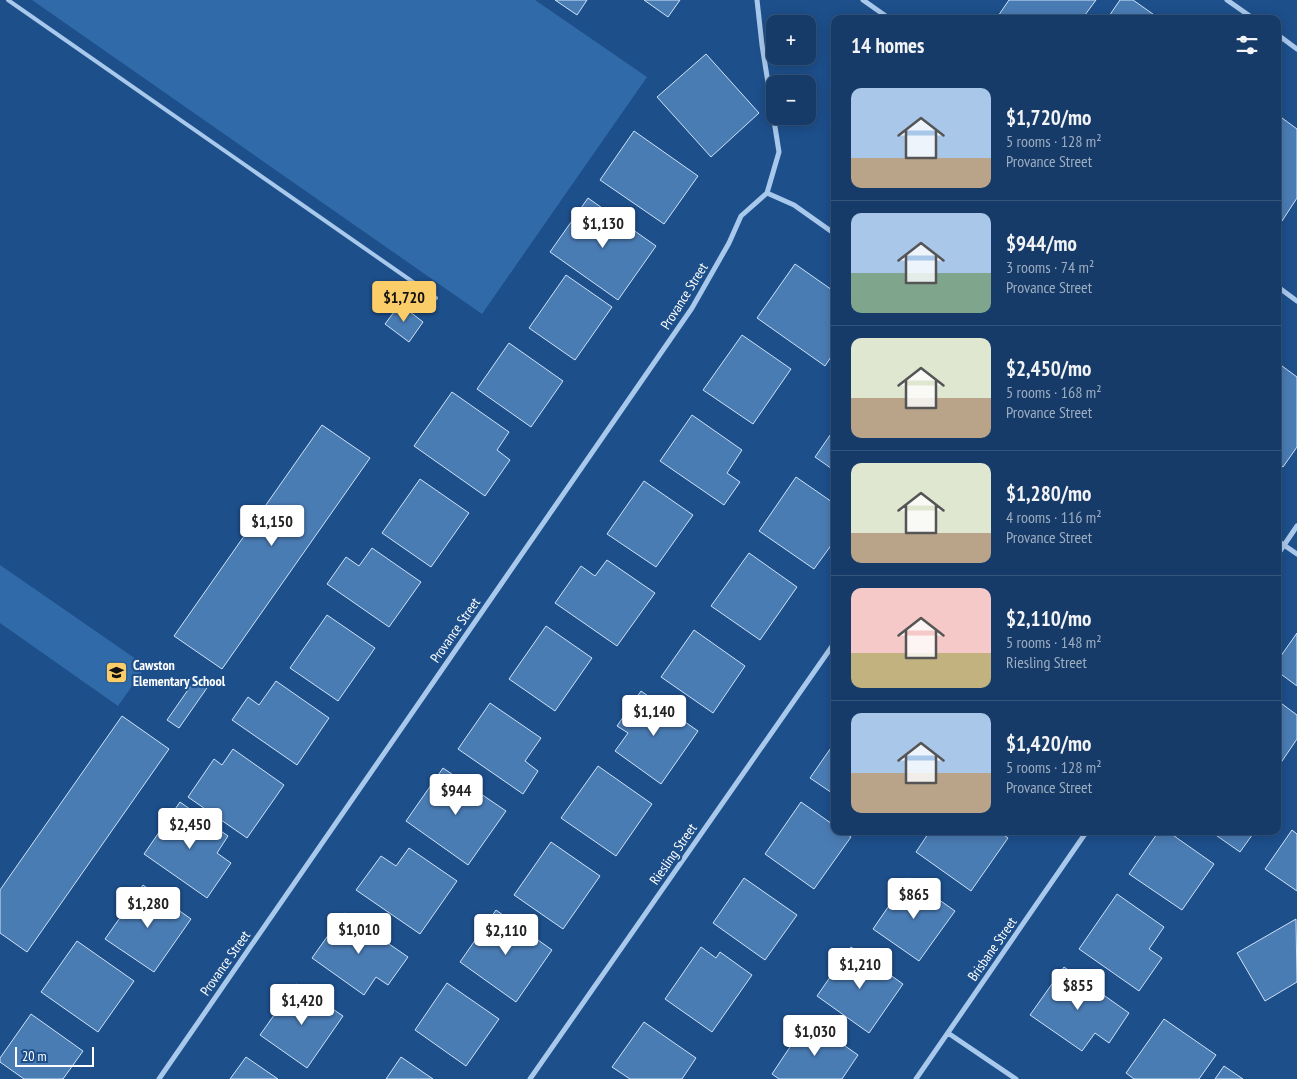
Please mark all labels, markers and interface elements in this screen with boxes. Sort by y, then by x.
map controls [766,15,816,125]
button: + [766,15,816,65]
icon: filters [1233,31,1261,59]
text: 14 homes [851,32,924,59]
button: − [766,75,816,125]
text: $1,720/mo [1006,104,1091,131]
icon: home [891,108,951,168]
text: 5 rooms · 128 m² [1006,131,1102,151]
text: Provance Street [1006,151,1092,171]
pin: $1,130 [562,206,644,249]
text: $1,130 [582,213,624,233]
text: $944/mo [1006,230,1077,257]
icon: home [891,233,951,293]
text: 3 rooms · 74 m² [1006,257,1094,277]
street label: Provance Street [656,259,712,333]
text: Provance Street [1006,277,1092,297]
pin: $1,720 [363,280,445,323]
text: $1,720 [383,287,425,307]
text: $2,450/mo [1006,355,1091,382]
icon: home [891,358,951,418]
text: 5 rooms · 168 m² [1006,382,1102,402]
text: Provance Street [1006,402,1092,422]
text: $1,280/mo [1006,480,1091,507]
icon: home [891,483,951,543]
pin: $1,150 [231,504,313,547]
text: 4 rooms · 116 m² [1006,507,1102,527]
text: $1,150 [251,511,293,531]
text: Provance Street [1006,527,1092,547]
street label: Provance Street [426,594,484,666]
text: $2,110/mo [1006,605,1091,632]
icon: home [891,608,951,668]
text: 5 rooms · 148 m² [1006,632,1102,652]
text: Riesling Street [1006,652,1087,672]
place label: Cawston Elementary School [133,656,226,690]
school or university icon: Cawston Elementary School [105,661,129,685]
pin: $1,140 [613,694,695,737]
text: $1,140 [633,701,675,721]
text: $1,420/mo [1006,730,1091,757]
icon: home [891,733,951,793]
text: 5 rooms · 128 m² [1006,757,1102,777]
pin: $944 [426,774,486,816]
text: Provance Street [1006,777,1092,797]
text: $944 [441,780,471,800]
pin: $2,450 [149,808,231,850]
text: $2,450 [169,814,211,834]
street label: Riesling Street [645,820,701,888]
pin: $865 [884,878,944,920]
text: $865 [899,884,929,904]
pin: $1,280 [107,886,189,929]
text: $1,280 [127,893,169,913]
pin: $1,010 [318,912,400,955]
pin: $2,110 [465,914,547,956]
street label: Brisbane Street [963,914,1021,984]
text: $1,010 [338,919,380,939]
text: $2,110 [485,920,527,940]
street label: Provance Street [196,927,254,999]
pin: $1,210 [819,948,901,990]
text: $1,210 [839,954,881,974]
pin: $855 [1048,968,1108,1011]
text: $855 [1063,975,1093,995]
pin: $1,420 [261,984,343,1026]
text: $1,420 [281,990,323,1010]
pin: $1,030 [774,1014,856,1057]
text: $1,030 [794,1021,836,1041]
scale bar [15,1044,94,1067]
text: 20 m [22,1047,47,1065]

